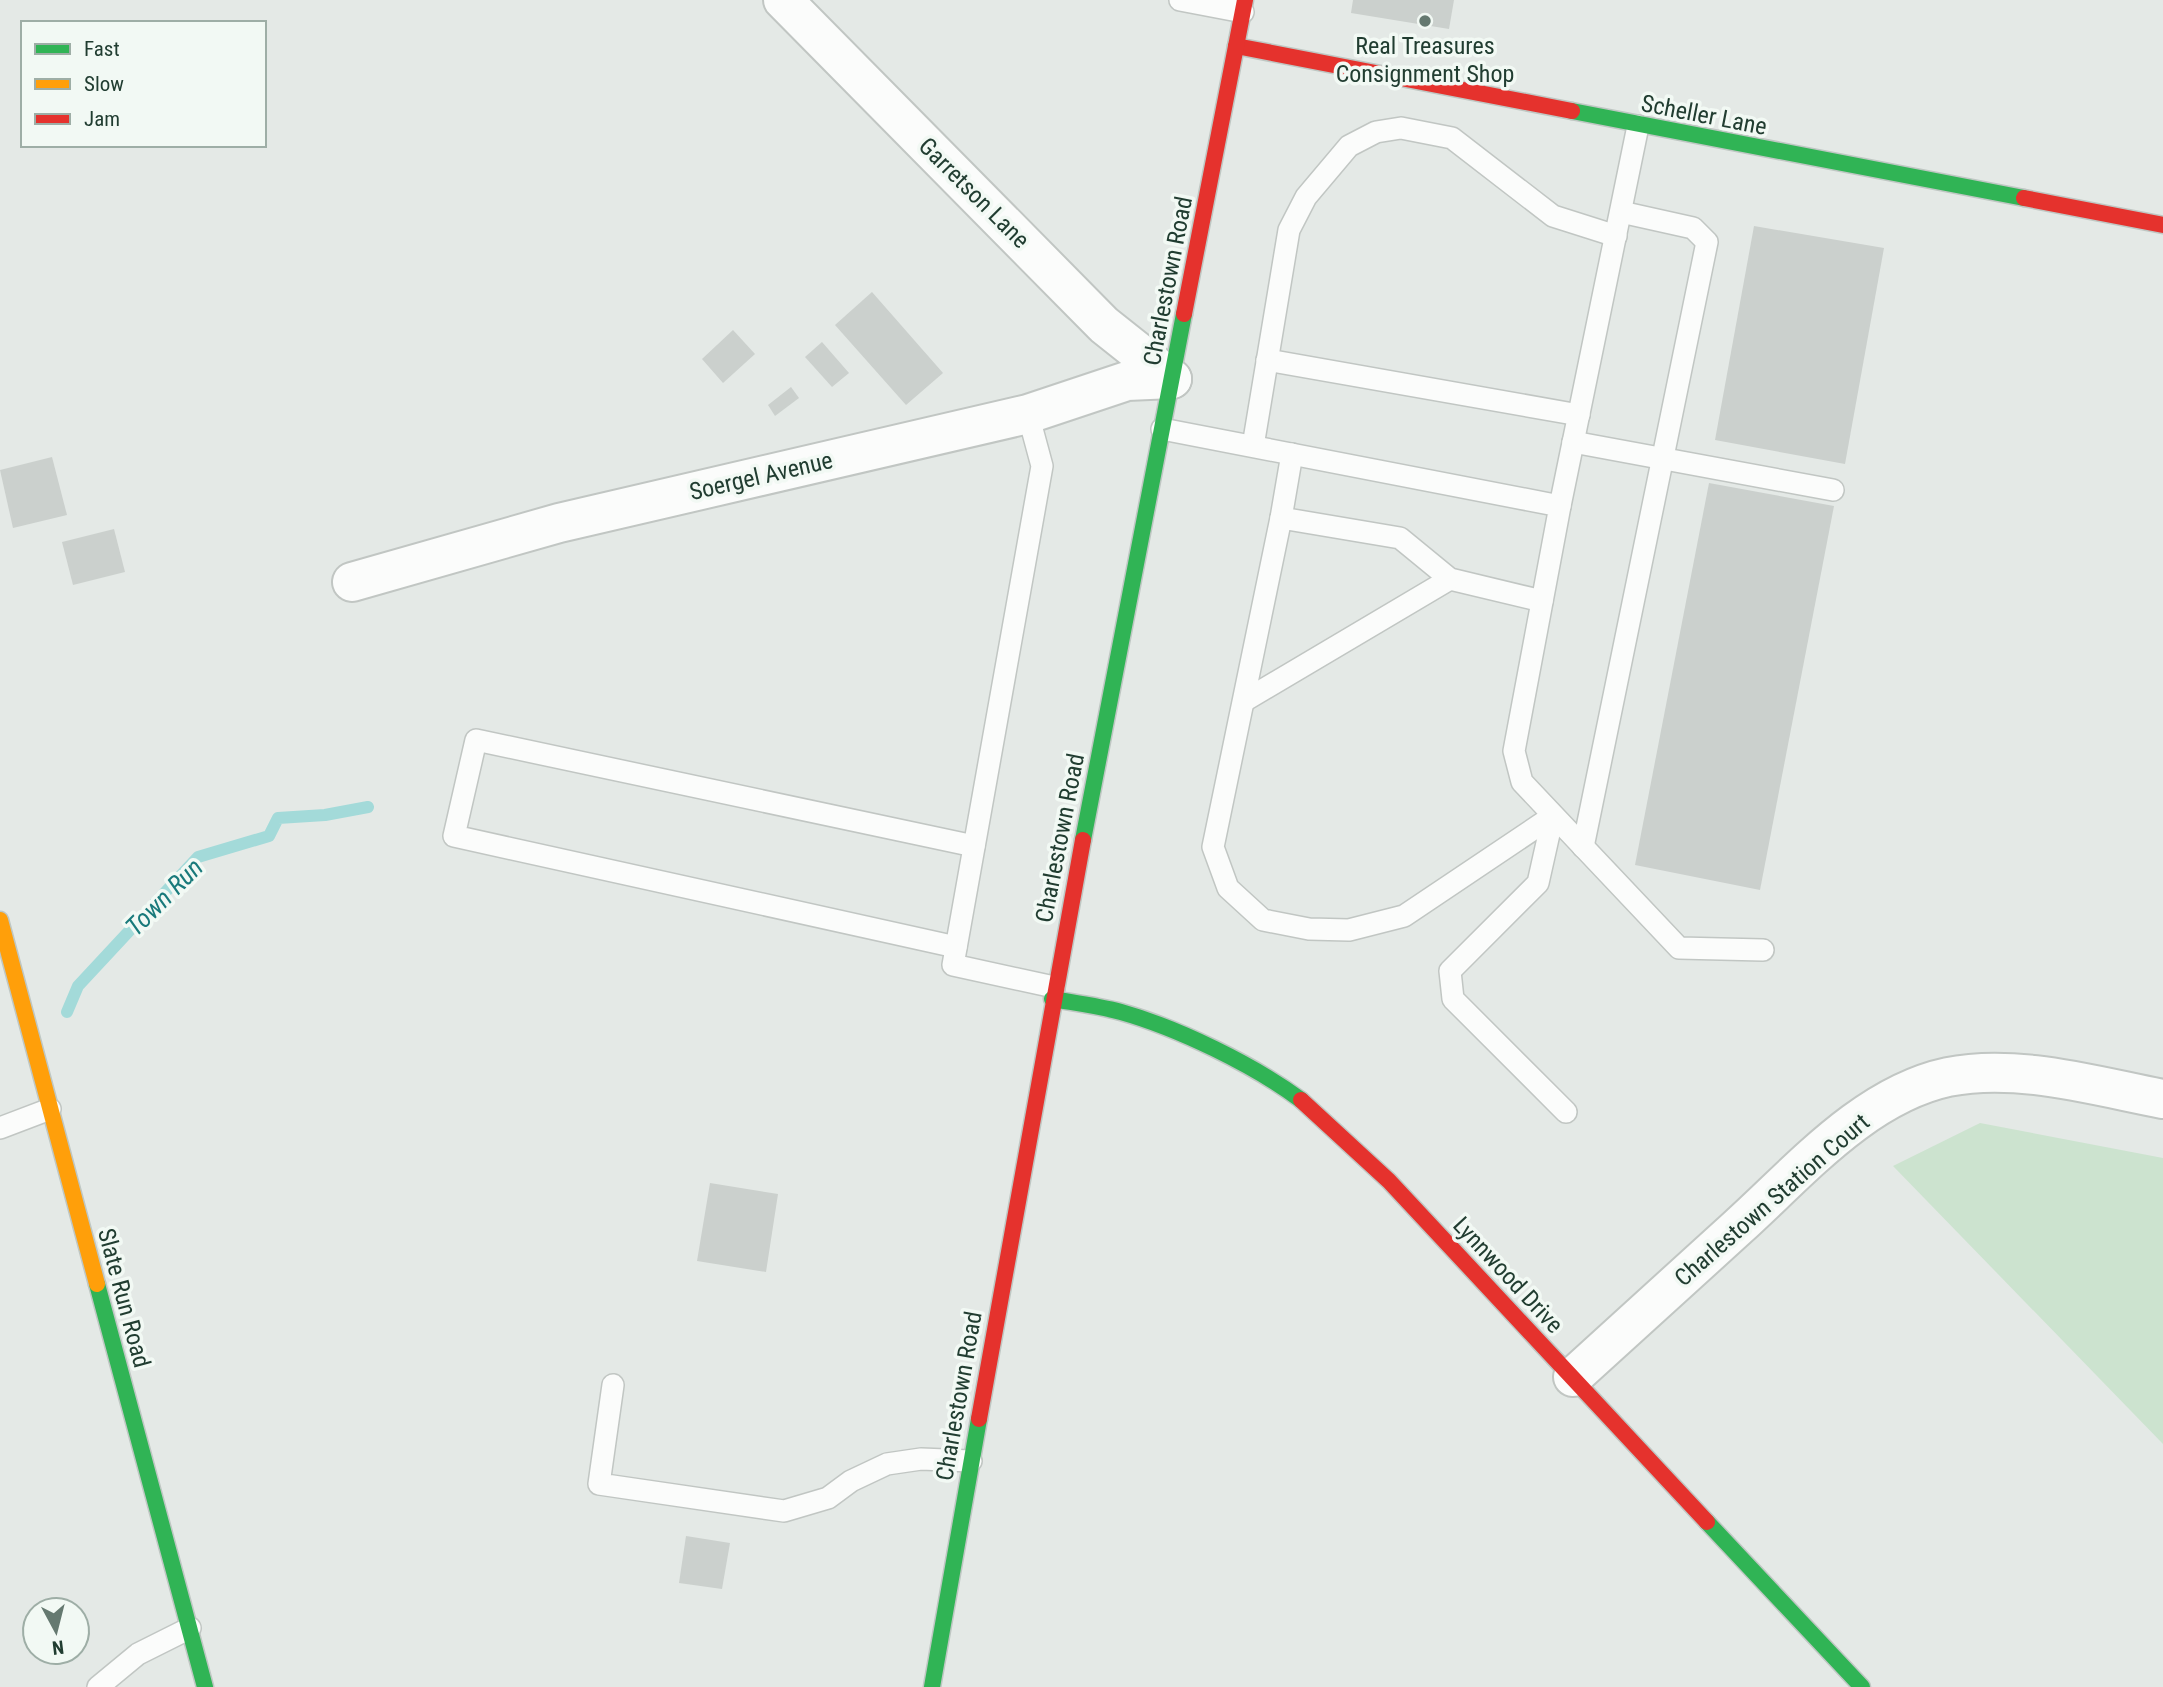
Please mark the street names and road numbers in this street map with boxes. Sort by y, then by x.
street label: Scheller Lane [1639,89,1769,141]
street label: Garretson Lane [913,132,1035,254]
street label: Charlestown Road [1138,194,1198,368]
street label: Soergel Avenue [687,446,835,506]
street label: Charlestown Road [1030,751,1090,925]
street label: Charlestown Station Court [1669,1108,1875,1292]
street label: Lynnwood Drive [1447,1211,1569,1339]
street label: Slate Run Road [92,1225,156,1371]
street label: Charlestown Road [930,1309,988,1483]

